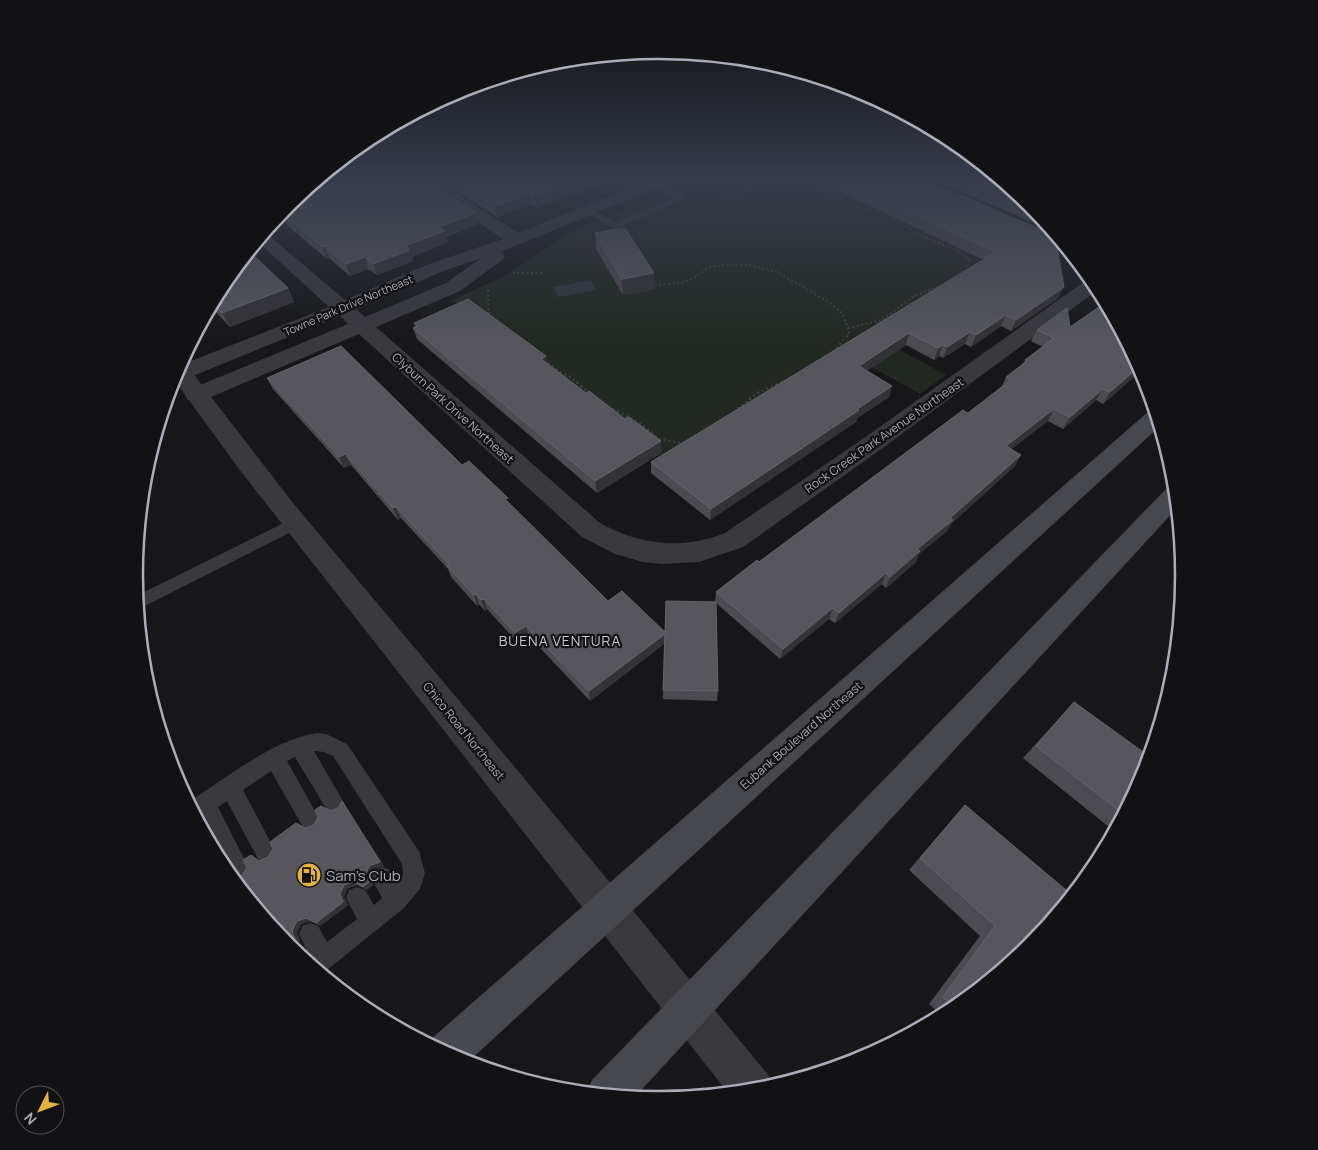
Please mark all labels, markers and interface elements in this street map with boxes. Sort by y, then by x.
street label: Towne Park Drive Northeast [281,271,415,339]
street label: Clyburn Park Drive Northeast [388,349,518,468]
street label: Rock Creek Park Avenue Northeast [801,373,967,497]
district label: BUENA VENTURA [499,631,621,650]
street label: Eubank Boulevard Northeast [736,677,866,793]
street label: Chico Road Northeast [419,678,509,784]
fuel station icon: Sam's Club [296,862,322,888]
place label: Sam's Club [326,865,401,886]
north arrow [15,1085,65,1135]
text: N [20,1109,40,1129]

